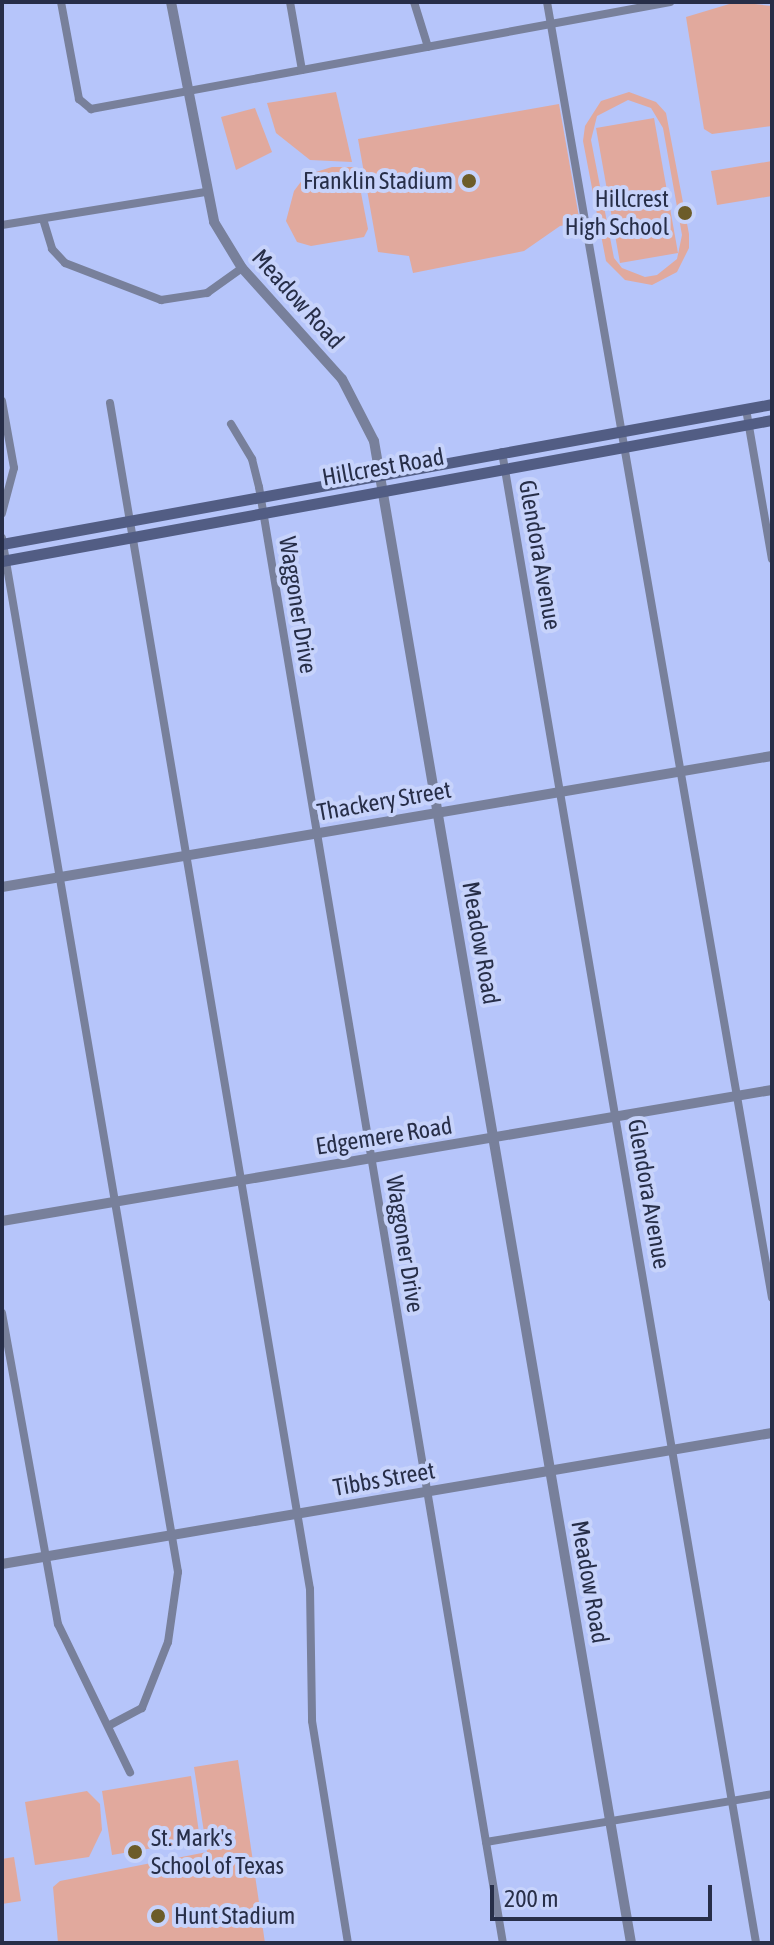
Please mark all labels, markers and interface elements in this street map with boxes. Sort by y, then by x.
place label: Franklin Stadium [303,167,453,195]
marker: Franklin Stadium [460,172,478,190]
place label: Hillcrest High School [565,185,669,241]
marker: Hillcrest High School [676,204,694,222]
street label: Meadow Road [246,243,350,355]
street label: Hillcrest Road [320,442,446,492]
street label: Glendora Avenue [513,478,567,632]
street label: Waggoner Drive [273,534,323,676]
street label: Thackery Street [315,775,453,827]
street label: Meadow Road [456,879,506,1007]
street label: Edgemere Road [314,1111,454,1161]
street label: Glendora Avenue [622,1117,676,1271]
street label: Waggoner Drive [380,1173,430,1315]
street label: Tibbs Street [331,1456,437,1502]
street label: Meadow Road [565,1518,615,1646]
place label: St. Mark's School of Texas [151,1824,284,1880]
marker: St. Mark's School of Texas [126,1843,144,1861]
scale bar [494,1869,716,1919]
text: 200 m [504,1885,558,1912]
place label: Hunt Stadium [174,1902,295,1930]
marker: Hunt Stadium [149,1907,167,1925]

